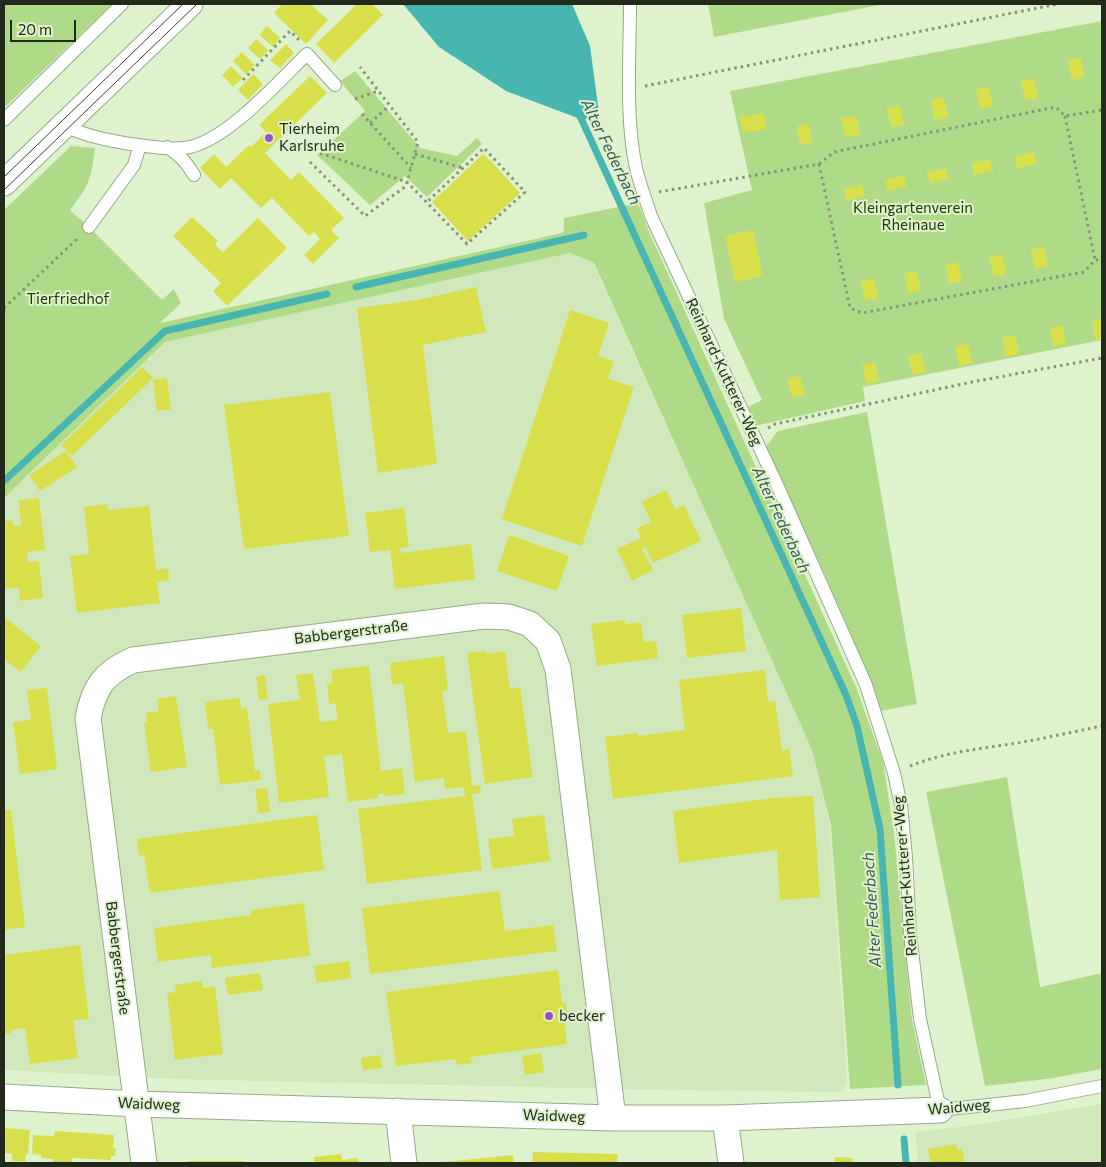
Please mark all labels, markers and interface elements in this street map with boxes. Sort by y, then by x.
scale bar [12,10,79,42]
text: 20 m [18,20,52,38]
water label: Alter Federbach [577,96,645,208]
place label: Tierheim Karlsruhe [279,120,344,155]
marker: Tierheim Karlsruhe [263,132,275,144]
park label: Kleingartenverein Rheinaue [853,199,973,234]
park label: Tierfriedhof [26,290,110,308]
street label: Reinhard-Kutterer-Weg [682,295,766,449]
water label: Alter Federbach [748,464,814,576]
street label: Babbergerstraße [293,616,409,648]
street label: Reinhard-Kutterer-Weg [889,795,921,957]
water label: Alter Federbach [858,852,886,968]
street label: Babbergerstraße [102,900,134,1016]
place label: becker [559,1007,605,1025]
marker: becker [543,1010,555,1022]
street label: Waidweg [117,1094,181,1114]
street label: Waidweg [927,1095,991,1119]
street label: Waidweg [522,1106,586,1126]

